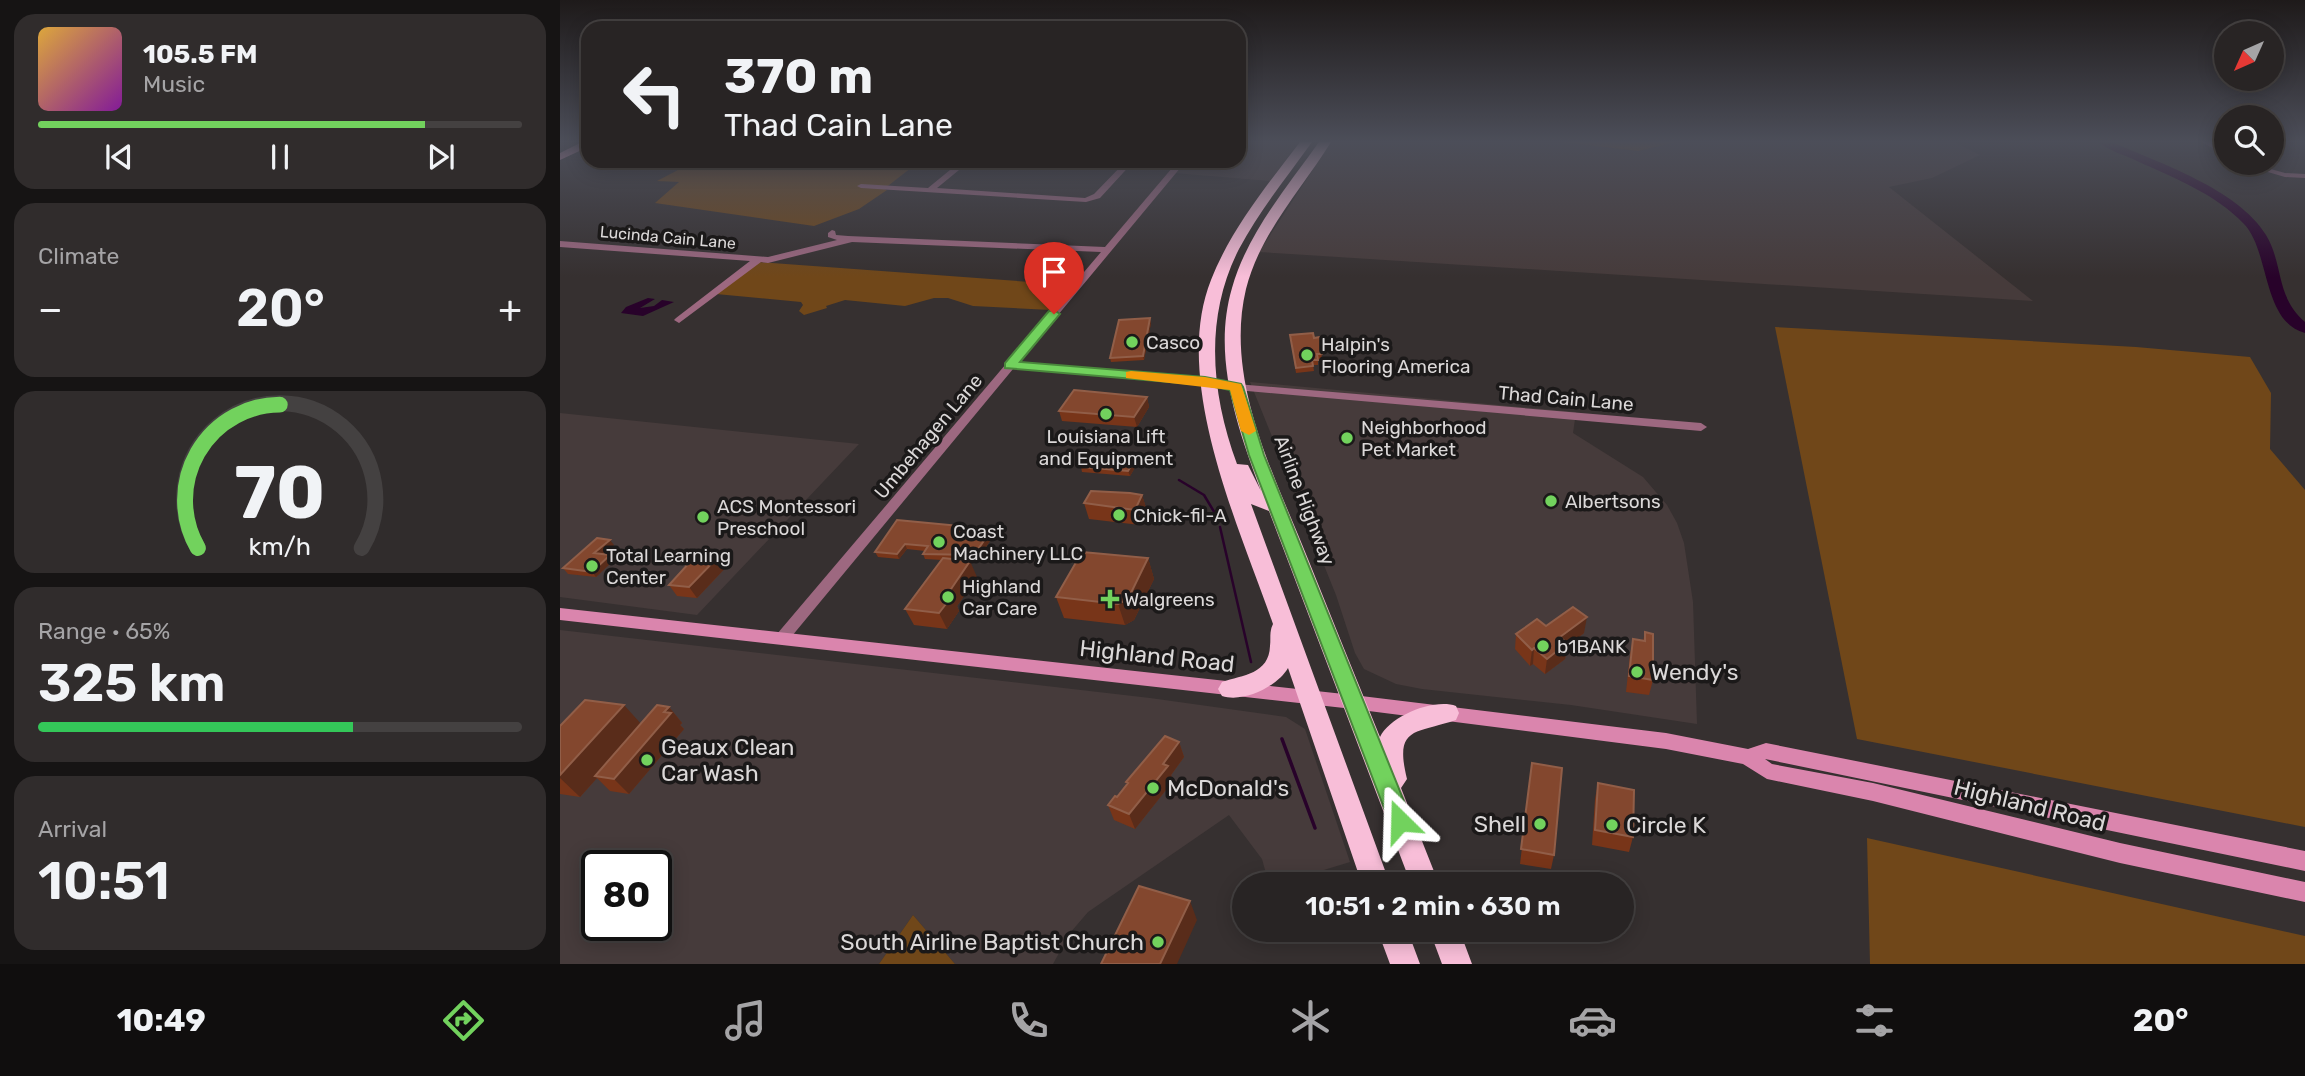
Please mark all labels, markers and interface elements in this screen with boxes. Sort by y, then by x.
north arrow [2214,21,2284,91]
map controls [2214,21,2284,175]
text: 105.5 FM [143,39,258,70]
text: 370 m [724,47,873,105]
icon: left [609,49,700,140]
text: Music [143,70,205,98]
button: search [2214,105,2284,175]
text: Thad Cain Lane [724,106,953,144]
icon: previous [100,138,138,176]
icon: pause [261,138,299,176]
icon: next [422,138,460,176]
street label: Lucinda Cain Lane [599,222,737,253]
text: Climate [38,242,119,270]
pin [1024,242,1084,314]
icon: arrive [1035,253,1073,291]
text: 20° [236,277,325,339]
text: − [38,286,63,332]
text: + [498,286,522,332]
place label: Casco [1146,331,1200,354]
place label: Halpin's Flooring America [1321,333,1470,378]
marker: Casco [1124,334,1140,350]
marker: Halpin's Flooring America [1299,347,1315,363]
street label: Umbehagen Lane [870,369,987,503]
street label: Thad Cain Lane [1497,381,1635,416]
marker: Louisiana Lift and Equipment [1098,406,1114,422]
place label: Neighborhood Pet Market [1361,416,1486,461]
place label: Louisiana Lift and Equipment [1039,425,1174,470]
marker: Neighborhood Pet Market [1339,430,1355,446]
street label: Airline Highway [1269,432,1340,568]
text: 70 [234,450,326,536]
place label: Albertsons [1565,490,1661,513]
marker: Albertsons [1543,493,1559,509]
place label: ACS Montessori Preschool [717,495,856,540]
place label: Chick-fil-A [1133,504,1227,527]
marker: Chick-fil-A [1111,507,1127,523]
marker: ACS Montessori Preschool [695,509,711,525]
place label: Coast Machinery LLC [953,520,1083,565]
text: km/h [249,532,311,561]
marker: Coast Machinery LLC [931,534,947,550]
place label: Total Learning Center [606,544,731,589]
marker: Total Learning Center [584,558,600,574]
place label: Highland Car Care [962,575,1041,620]
place label: Walgreens [1124,588,1215,611]
marker: Highland Car Care [940,589,956,605]
marker: Walgreens [1102,591,1118,607]
text: Range · 65% [38,617,170,645]
street label: Highland Road [1078,634,1236,678]
place label: b1BANK [1557,635,1627,658]
marker: b1BANK [1535,638,1551,654]
text: 325 km [38,652,226,714]
place label: Wendy's [1651,658,1738,686]
marker: Wendy's [1629,664,1645,680]
place label: Geaux Clean Car Wash [661,733,795,787]
marker: Geaux Clean Car Wash [639,752,655,768]
street label: Highland Road [1951,773,2109,837]
place label: McDonald's [1167,774,1289,802]
marker: McDonald's [1145,780,1161,796]
position arrow [1363,784,1437,858]
place label: Shell [1474,810,1526,838]
place label: Circle K [1626,811,1706,839]
text: Arrival [38,815,107,843]
marker: Shell [1532,816,1548,832]
marker: Circle K [1604,817,1620,833]
text: 10:51 [38,850,170,912]
speed limit sign: 80 [581,850,672,941]
text: 10:51 · 2 min · 630 m [1305,891,1561,922]
place label: South Airline Baptist Church [840,928,1144,956]
marker: South Airline Baptist Church [1150,934,1166,950]
icon: directions [439,996,488,1045]
icon: music [721,996,770,1045]
icon: phone [1004,996,1053,1045]
icon: climate [1286,996,1335,1045]
icon: car [1568,996,1617,1045]
icon: filters [1850,996,1899,1045]
text: 10:49 [117,1001,206,1039]
text: 20° [2133,1001,2188,1039]

